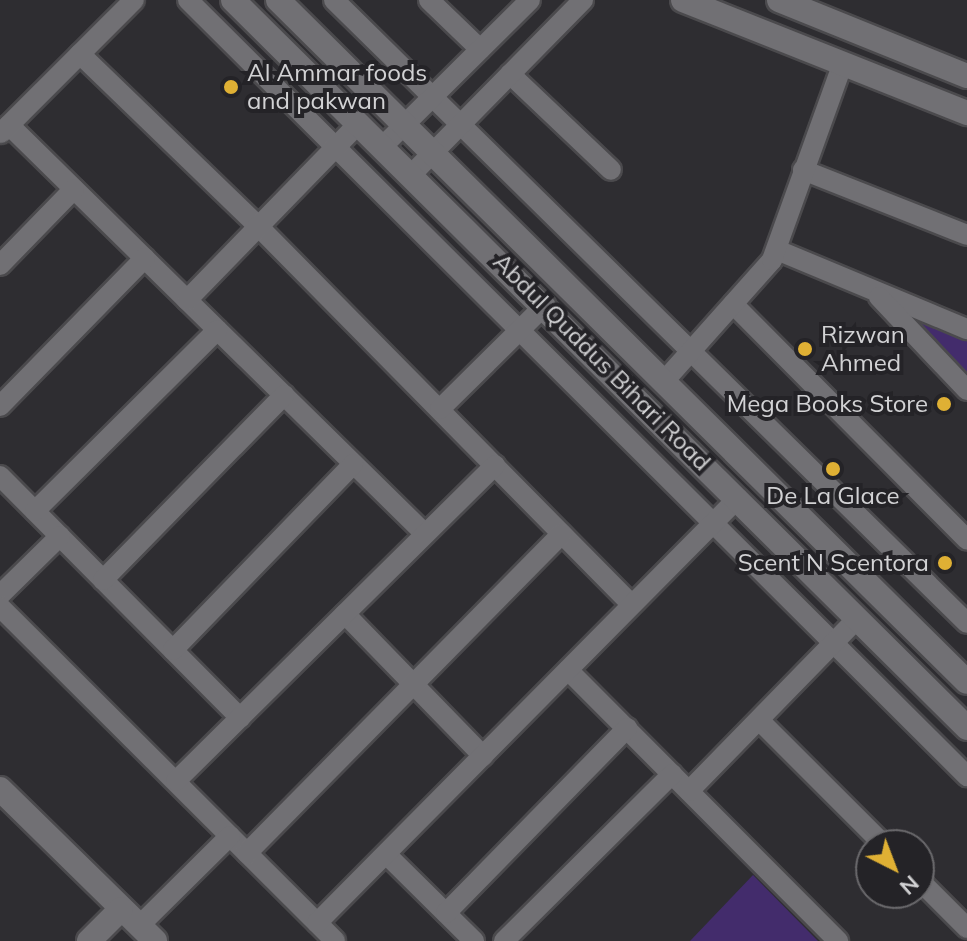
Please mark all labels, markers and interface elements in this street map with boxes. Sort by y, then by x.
place label: Al Ammar foods and pakwan [247,59,427,115]
marker: Al Ammar foods and pakwan [222,78,240,96]
street label: Abdul Quddus Bihari Road [487,247,717,477]
place label: Rizwan Ahmed [821,321,905,377]
marker: Rizwan Ahmed [796,340,814,358]
place label: Mega Books Store [727,390,928,418]
marker: Mega Books Store [935,395,953,413]
marker: De La Glace [824,460,842,478]
place label: De La Glace [766,482,900,510]
place label: Scent N Scentora [738,549,929,577]
marker: Scent N Scentora [936,554,954,572]
north arrow [855,829,935,909]
text: N [894,869,925,901]

